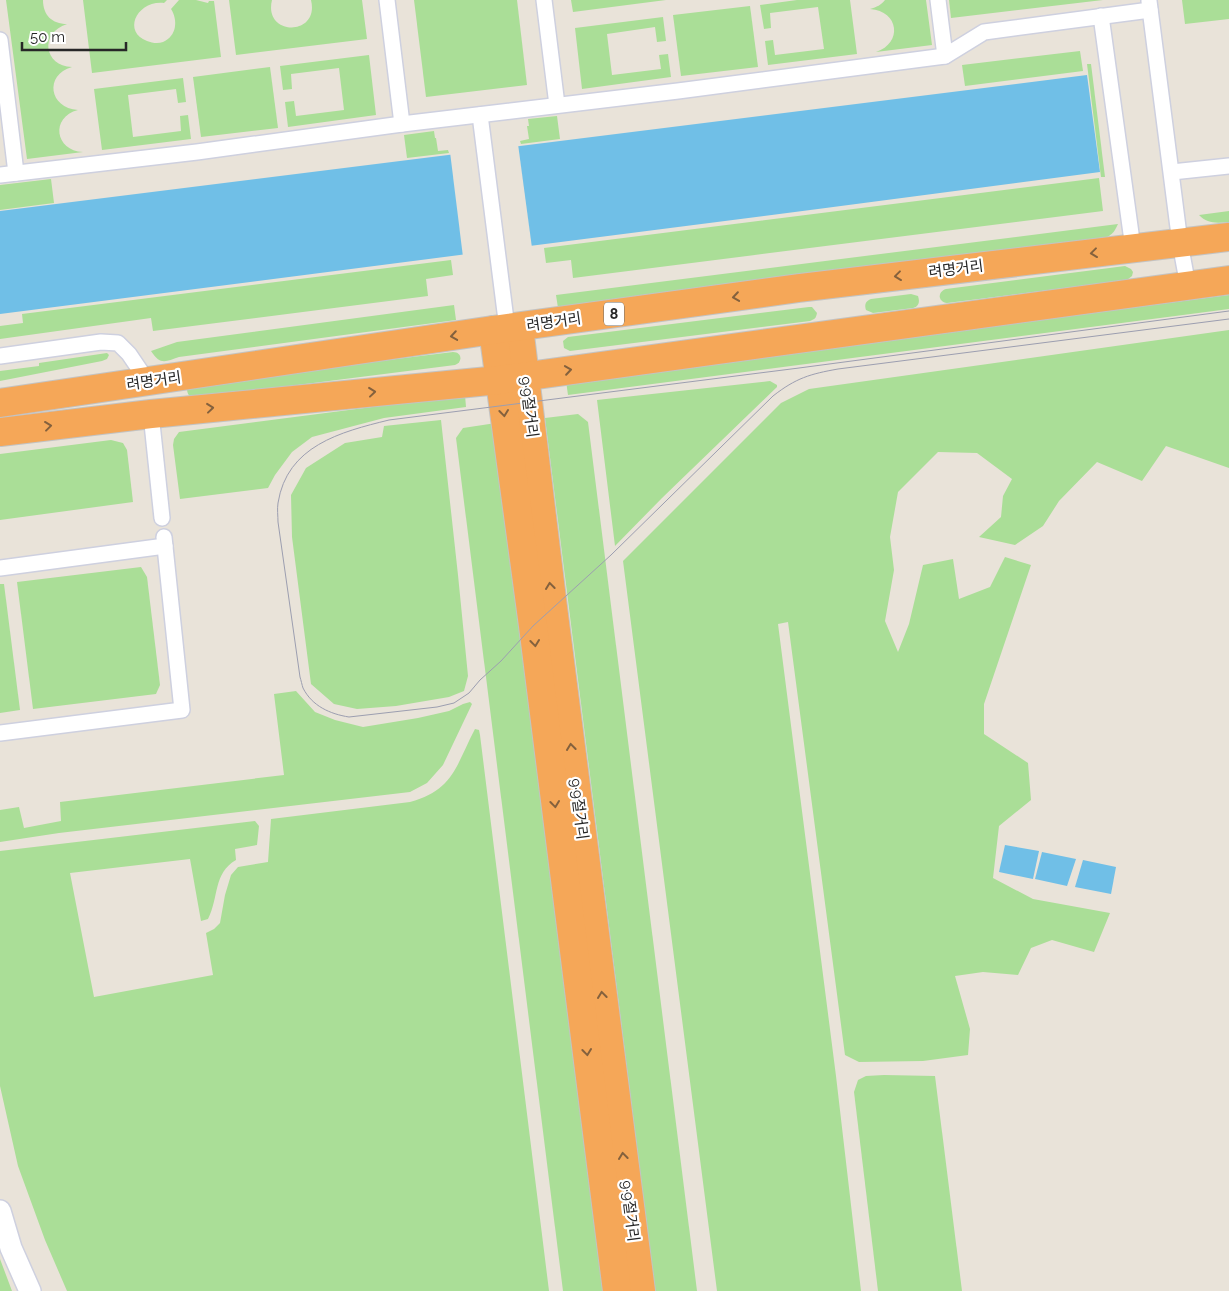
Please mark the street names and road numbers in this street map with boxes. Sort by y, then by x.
street label: 려명거리 [928,257,984,281]
road number: 8 [604,302,624,326]
street label: 려명거리 [525,309,583,335]
street label: 려명거리 [125,368,183,394]
street label: 9·9절거리 [516,375,542,439]
street label: 9·9절거리 [566,777,592,841]
street label: 9·9절거리 [617,1179,643,1243]

